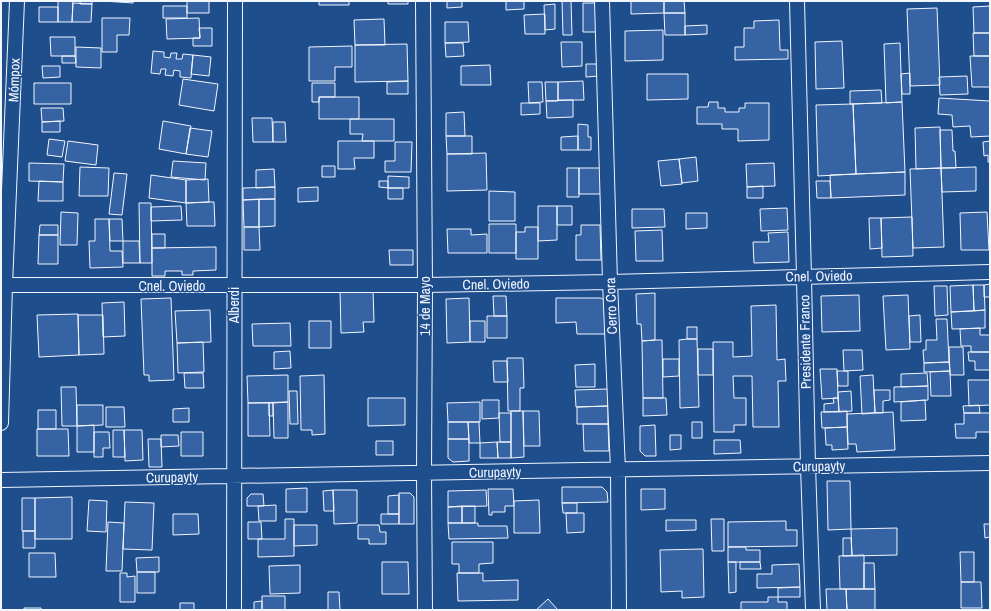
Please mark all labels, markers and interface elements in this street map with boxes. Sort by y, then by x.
street label: Mómpox [4,57,24,102]
street label: Cnel. Oviedo [785,266,853,286]
street label: Cnel. Oviedo [462,274,530,294]
street label: 14 de Mayo [416,276,434,336]
street label: Cnel. Oviedo [138,277,206,295]
street label: Cerro Cora [601,277,621,335]
street label: Alberdi [225,287,243,324]
street label: Presidente Franco [795,295,815,389]
street label: Curupayty [793,457,846,475]
street label: Curupayty [469,463,522,481]
street label: Curupayty [146,468,199,486]

